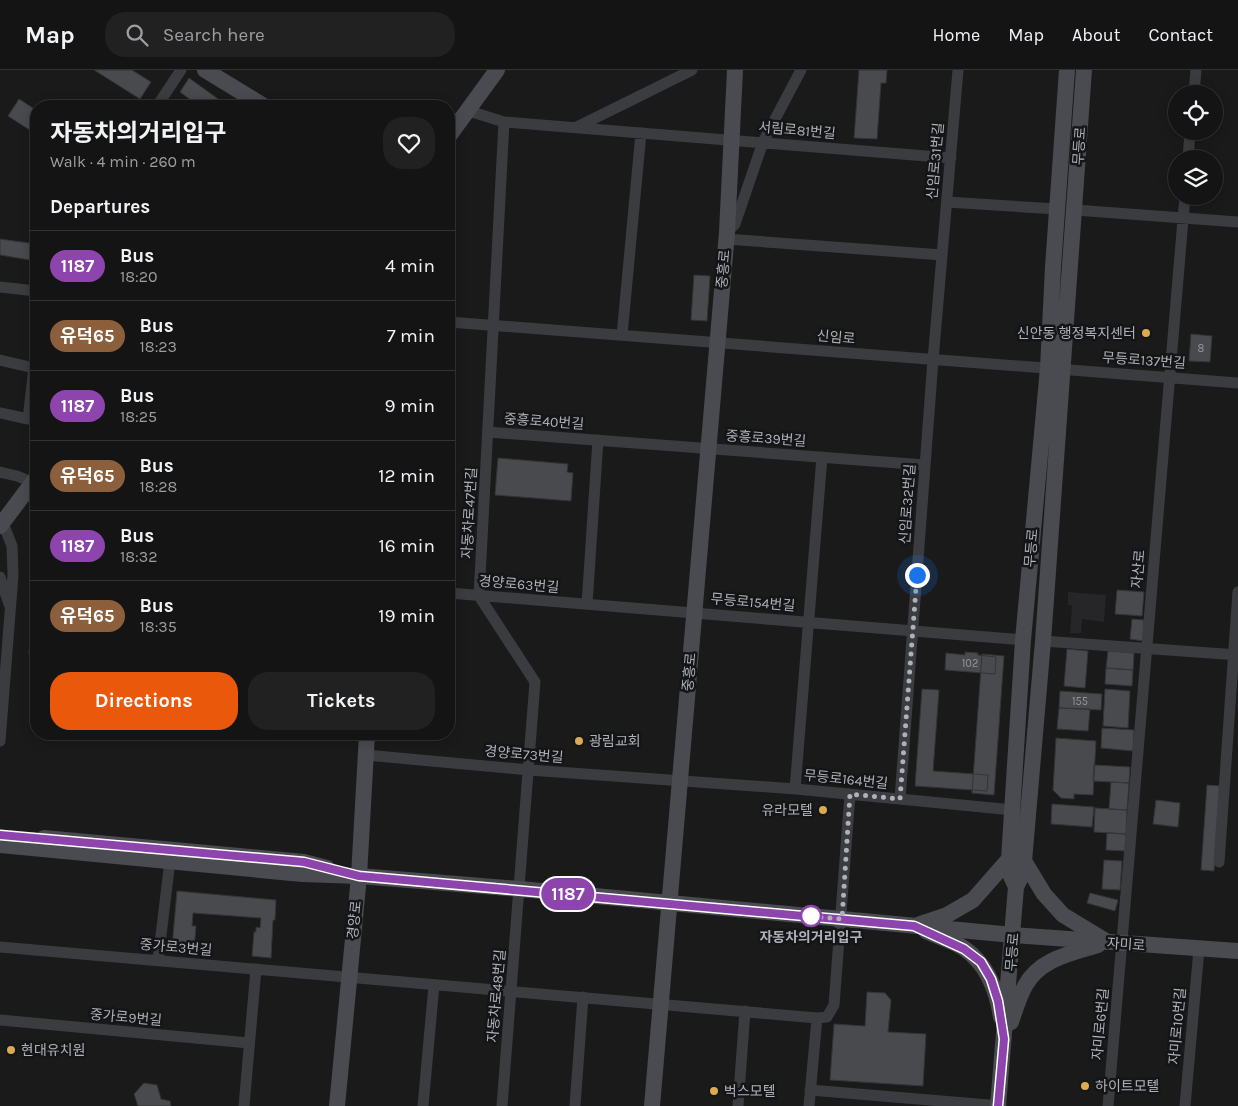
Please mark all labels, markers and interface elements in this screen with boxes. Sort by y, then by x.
search box [105,12,455,57]
text: Map [25,21,75,49]
icon: search [123,21,151,49]
text: Search here [163,24,265,46]
text: Home [932,24,980,46]
text: Map [1008,24,1044,46]
text: About [1072,24,1121,46]
text: Contact [1149,24,1213,46]
map controls [1168,85,1223,205]
button: locate [1168,85,1223,140]
button: heart [383,117,435,169]
text: 자동차의거리입구 [50,119,227,147]
street label: 서림로81번길 [758,119,836,142]
street label: 신임로31번길 [924,122,947,200]
street label: 무등로 [1070,126,1089,166]
button: layers [1168,150,1223,205]
text: Walk · 4 min · 260 m [50,152,196,171]
text: Departures [50,196,150,218]
text: Bus [120,245,154,267]
street label: 중흥로 [713,249,734,289]
text: 1187 [61,255,94,277]
text: 4 min [385,255,435,277]
text: 18:20 [120,267,158,286]
text: Bus [140,315,174,337]
text: 유덕65 [60,325,115,347]
text: 7 min [387,325,435,347]
place label: 신안동 행정복지센터 [1017,325,1136,342]
street label: 신임로 [816,327,856,348]
marker: 신안동 행정복지센터 [1140,327,1152,339]
text: 18:23 [140,337,177,356]
house number: 8 [1198,342,1205,355]
street label: 무등로137번길 [1102,349,1186,372]
text: Bus [120,385,154,407]
text: 1187 [61,395,94,417]
text: 9 min [385,395,435,417]
text: 18:25 [120,407,157,426]
street label: 중흥로40번길 [503,410,585,433]
street label: 중흥로39번길 [725,427,807,450]
text: Bus [140,455,174,477]
street label: 신임로32번길 [896,463,919,545]
text: 유덕65 [60,465,115,487]
text: 12 min [378,465,435,487]
street label: 자동차로47번길 [459,467,480,559]
text: 18:28 [140,477,177,496]
text: Bus [120,525,154,547]
street label: 무등로 [1021,528,1042,568]
text: 1187 [61,535,94,557]
text: 16 min [378,535,435,557]
text: 18:32 [120,547,158,566]
street label: 자산로 [1128,549,1149,589]
your location [905,563,930,588]
street label: 경양로63번길 [478,573,560,596]
street label: 무등로154번길 [710,590,796,615]
text: Bus [140,595,174,617]
text: 유덕65 [60,605,115,627]
text: 19 min [378,605,435,627]
text: 18:35 [140,617,177,636]
street label: 중흥로 [679,652,700,692]
house number: 102 [962,657,978,670]
button: Directions [50,672,238,730]
button: Tickets [248,672,435,730]
house number: 155 [1072,695,1088,708]
place label: 광림교회 [589,733,641,750]
marker: 광림교회 [573,735,585,747]
street label: 경양로73번길 [484,743,564,766]
street label: 무등로164번길 [803,767,889,792]
place label: 유라모텔 [761,802,813,819]
marker: 유라모텔 [817,804,829,816]
line badge: 1187 [533,878,603,910]
text: 1187 [551,883,585,905]
street label: 경양로 [344,900,365,940]
marker: 자동차의거리입구 [800,905,822,927]
place label: 자동차의거리입구 [759,929,863,946]
street label: 무등로 [1002,932,1023,972]
street label: 자미로 [1106,935,1146,954]
street label: 중가로3번길 [139,936,213,959]
street label: 자동차로48번길 [484,949,509,1043]
street label: 자미로6번길 [1089,987,1112,1061]
street label: 자미로10번길 [1166,987,1189,1065]
street label: 중가로9번길 [89,1006,163,1029]
place label: 현대유치원 [21,1042,85,1059]
marker: 현대유치원 [5,1044,17,1056]
place label: 하이트모텔 [1095,1078,1159,1095]
marker: 하이트모텔 [1079,1080,1091,1092]
place label: 벅스모텔 [724,1083,776,1100]
marker: 벅스모텔 [708,1085,720,1097]

